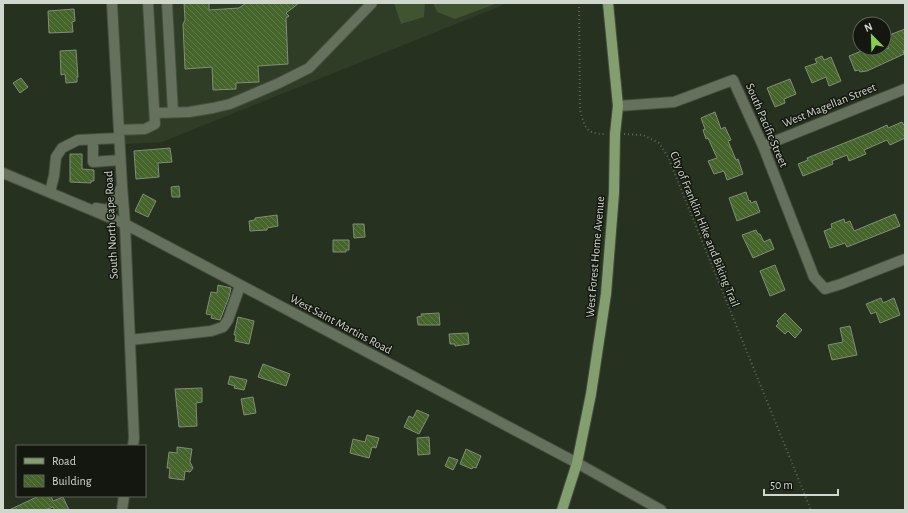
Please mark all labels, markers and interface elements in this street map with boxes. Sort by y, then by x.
north arrow [852,16,892,56]
text: N [863,21,874,34]
street label: South Pacific Street [744,81,790,169]
street label: West Magellan Street [780,81,878,129]
street label: City of Franklin Hike and Biking Trail [667,149,742,309]
street label: South North Cape Road [102,171,120,279]
street label: West Forest Home Avenue [584,196,606,318]
street label: West Saint Martins Road [288,292,394,356]
legend [16,445,146,497]
text: Road [52,455,76,467]
scale bar [764,471,838,497]
text: Building [52,475,92,487]
text: 50 m [770,479,793,491]

